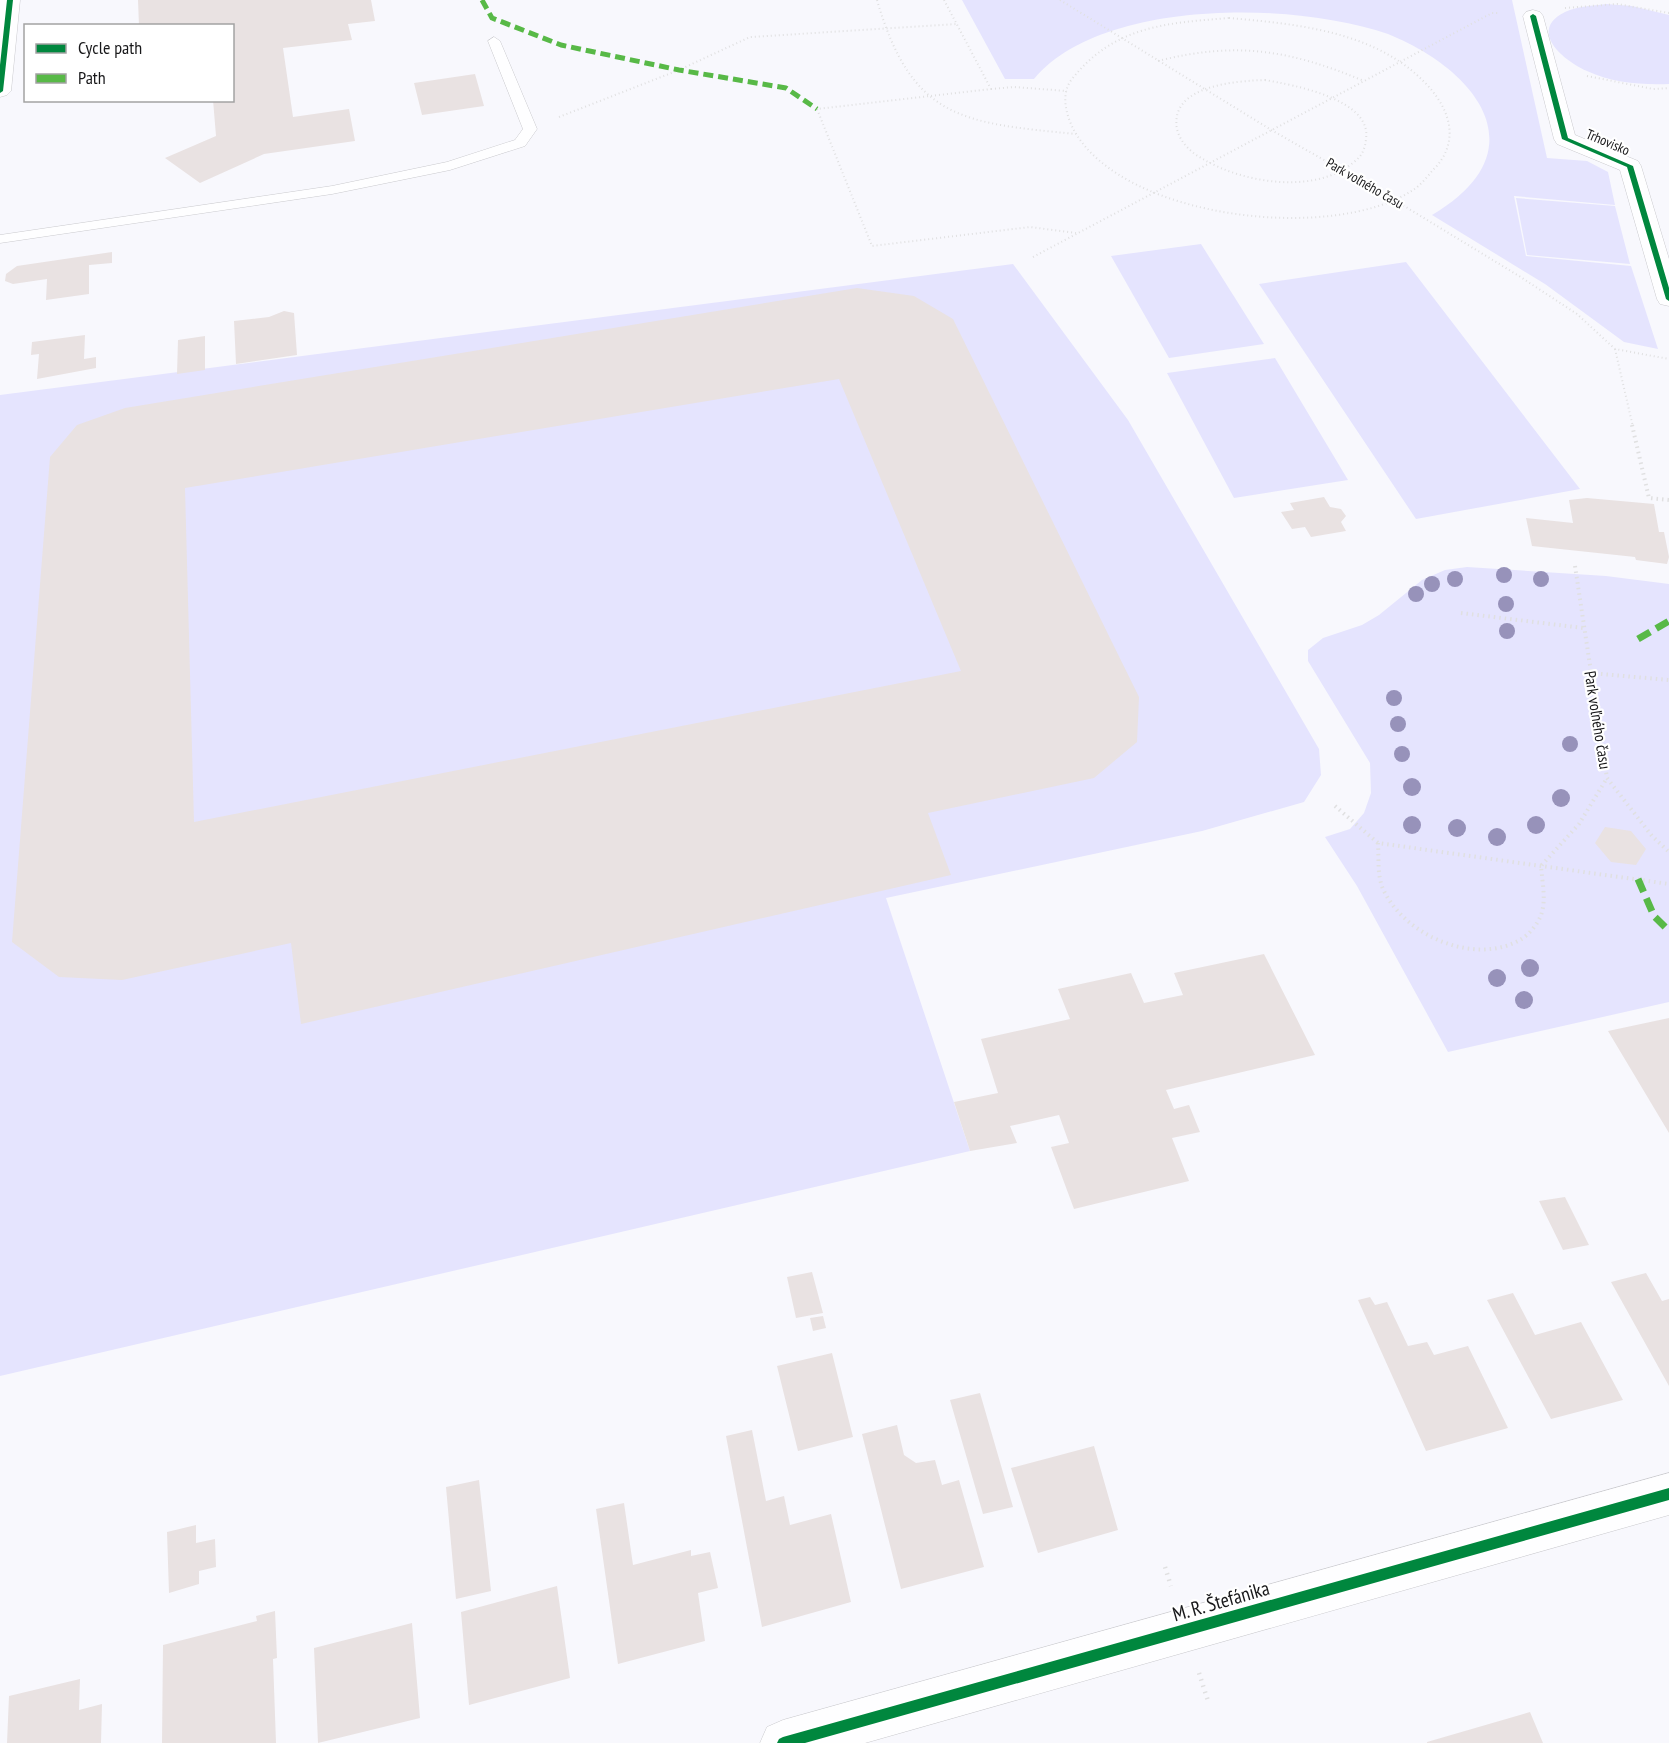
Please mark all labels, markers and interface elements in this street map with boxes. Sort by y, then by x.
legend [24,24,234,102]
text: Cycle path [78,36,142,59]
text: Path [78,66,106,89]
street label: Trhovisko [1584,125,1632,159]
street label: Park voľného času [1323,154,1407,212]
street label: Park voľného času [1580,670,1616,770]
street label: M. R. Štefánika [1170,1575,1272,1627]

